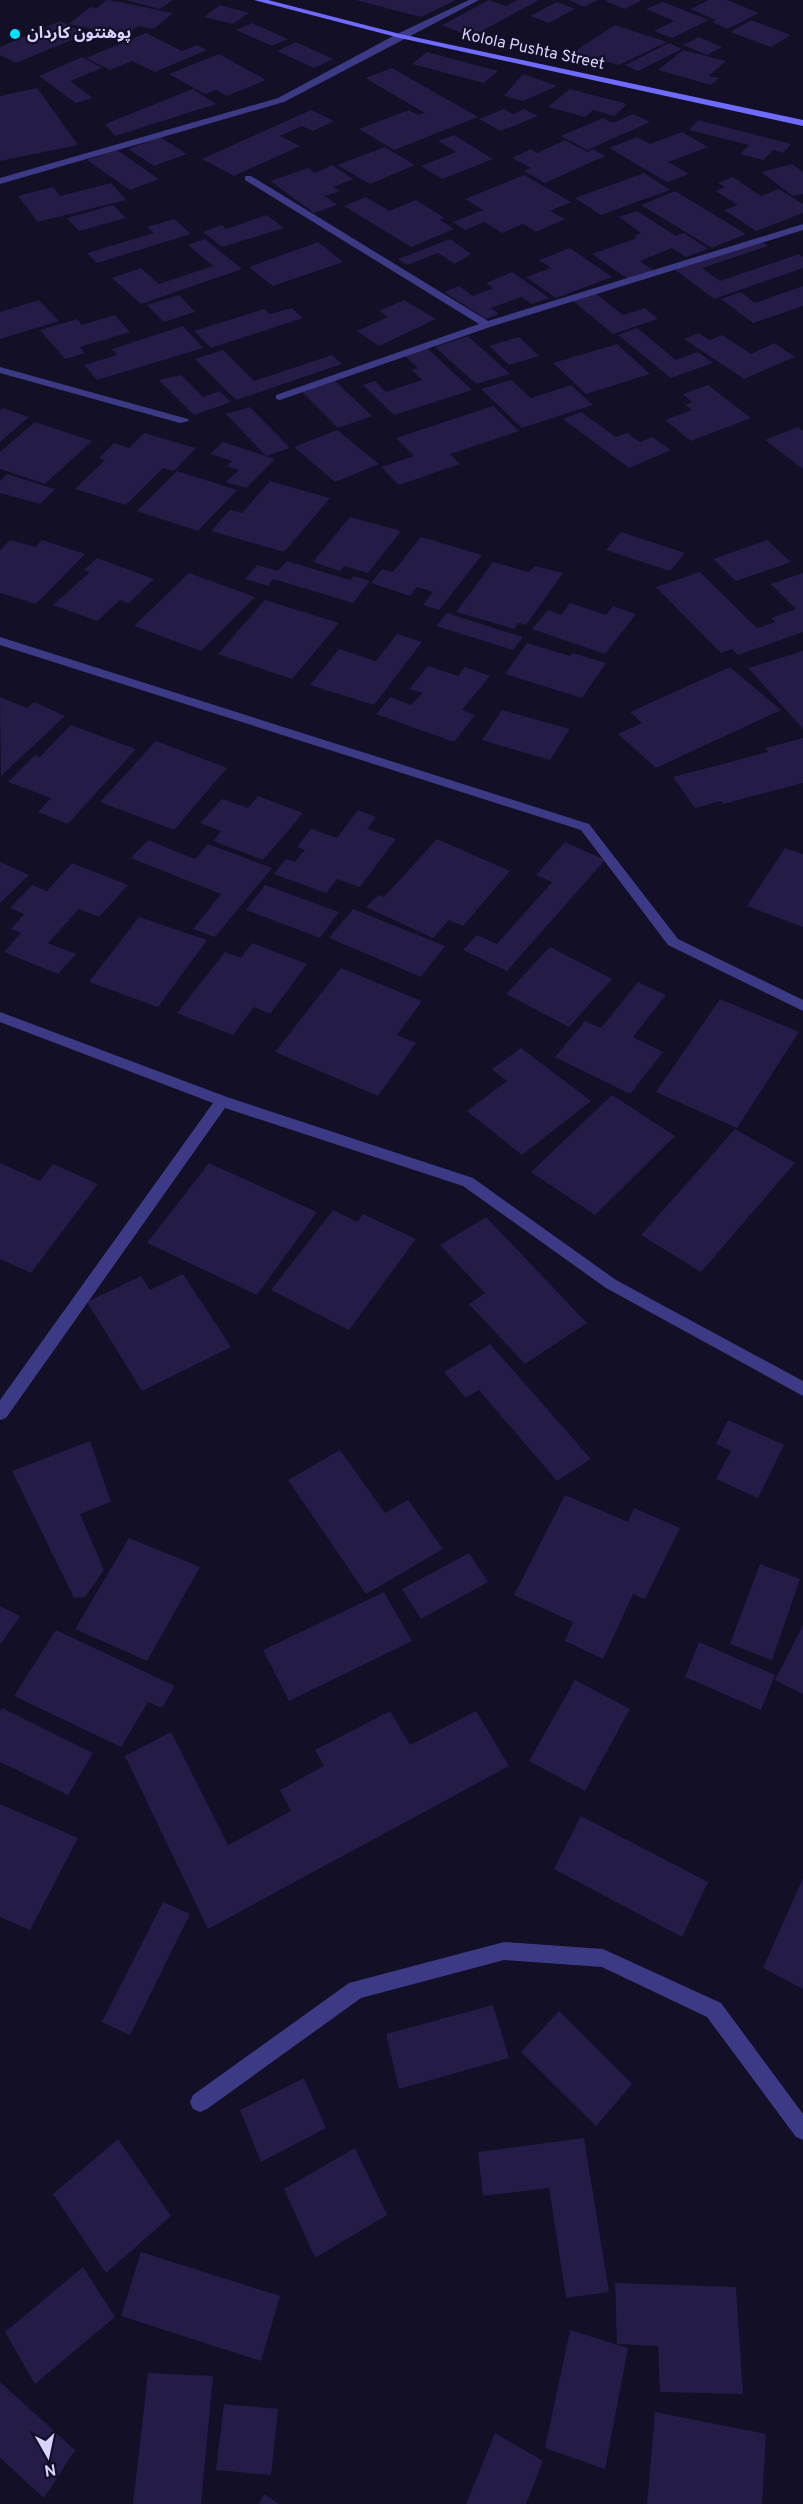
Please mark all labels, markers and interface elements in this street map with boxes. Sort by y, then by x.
place label: پوهنتون کاردان [27,24,131,44]
street label: Kolola Pushta Street [460,25,606,75]
marker: پوهنتون کاردان [8,27,22,41]
north arrow [18,2426,78,2486]
text: N [43,2458,57,2480]

